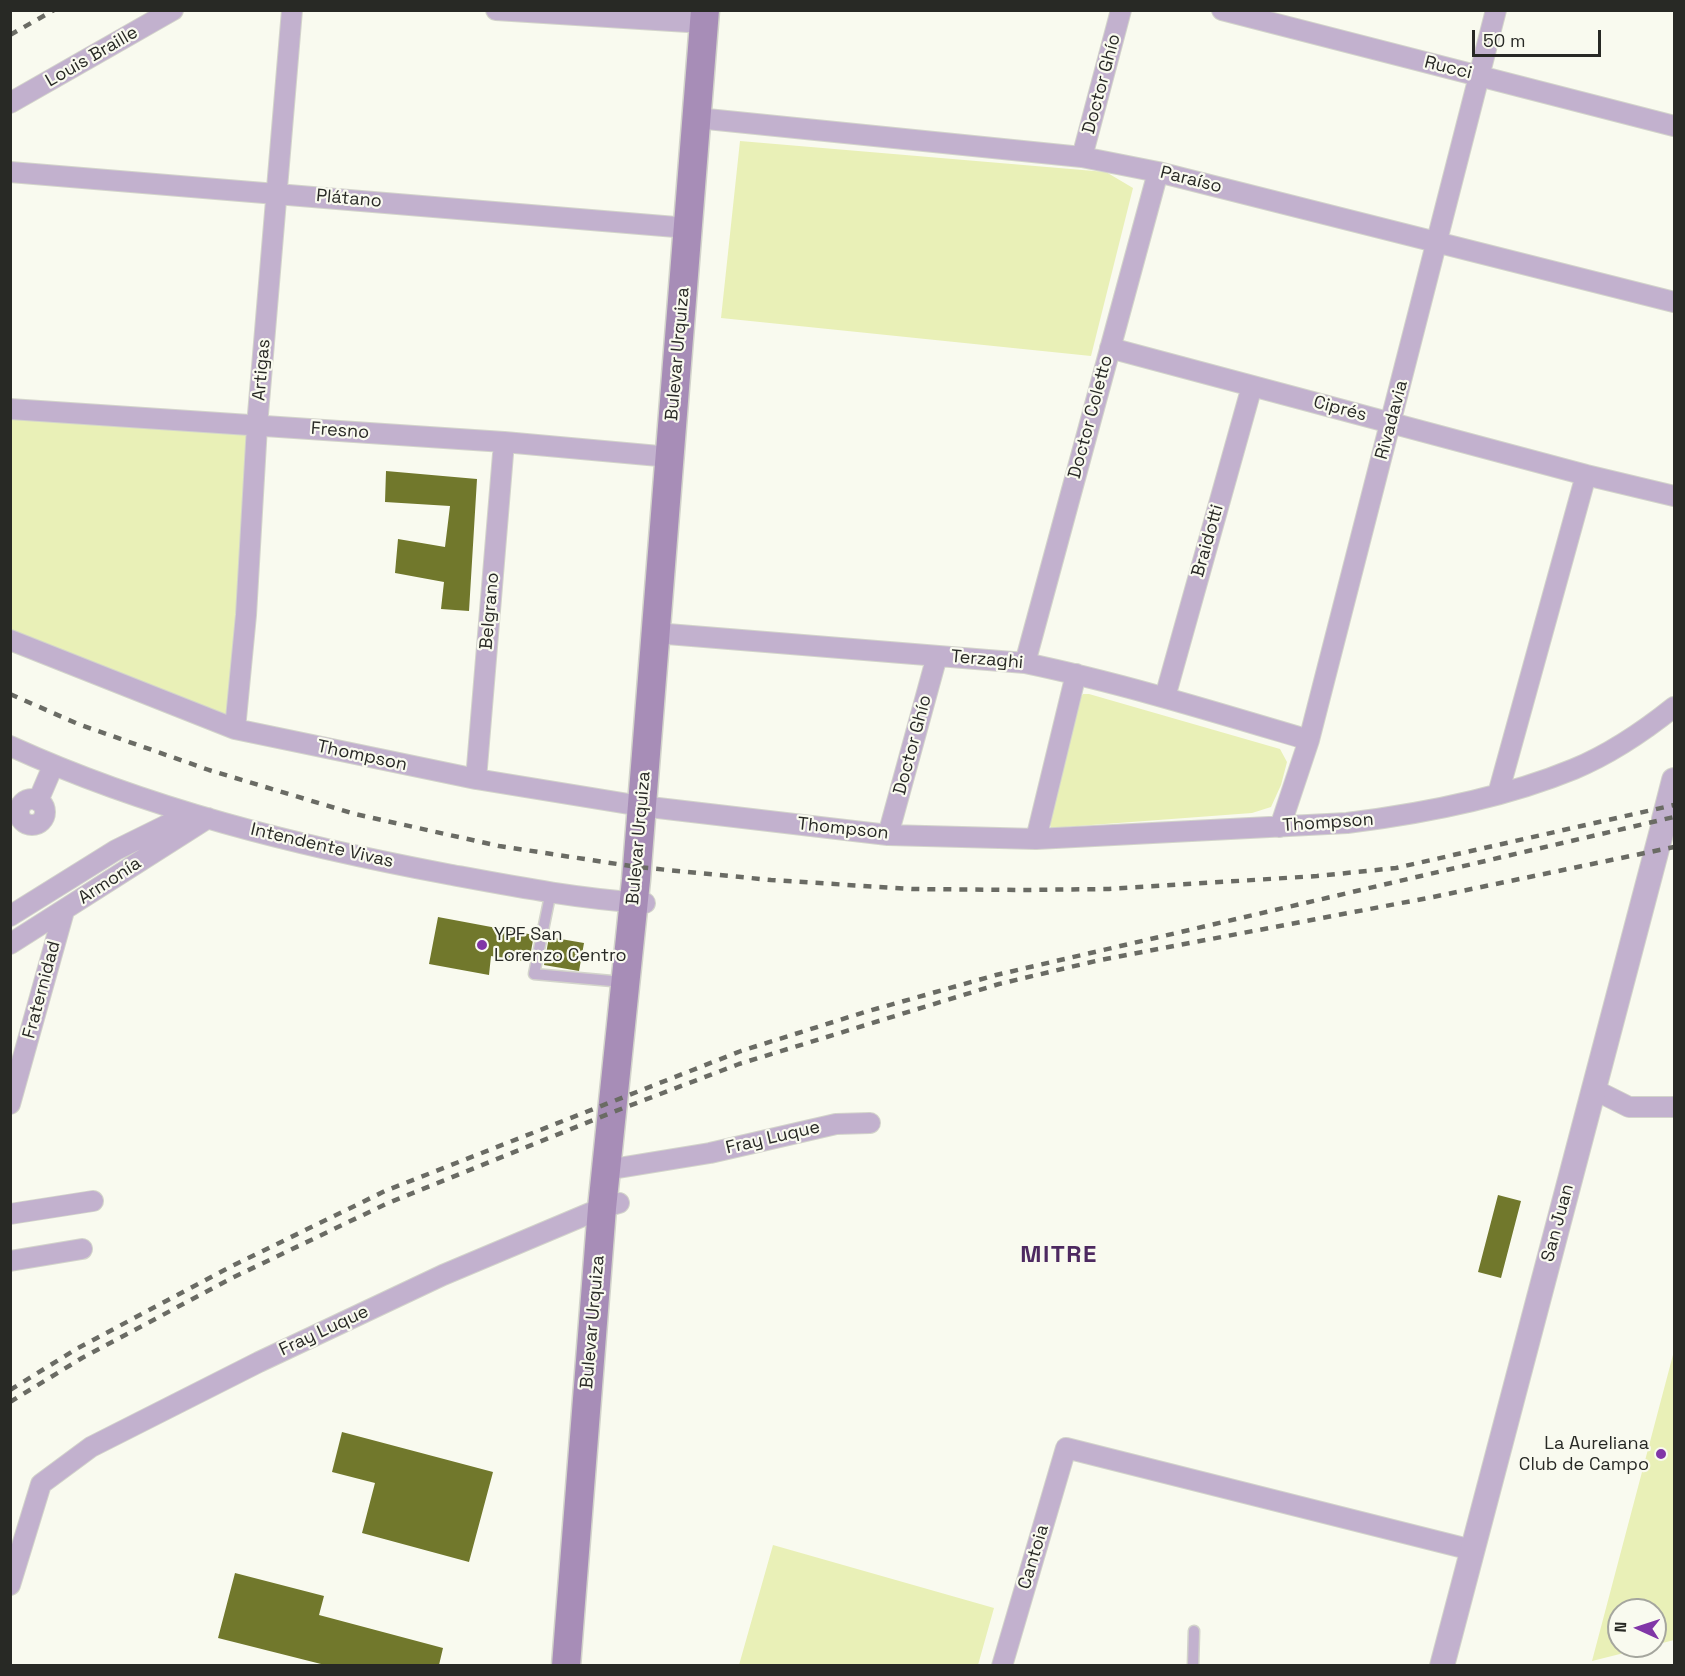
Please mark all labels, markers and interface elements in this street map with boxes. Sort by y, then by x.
scale bar [1475,18,1604,56]
street label: Louis Braille [42,22,142,92]
text: 50 m [1483,29,1525,52]
street label: Doctor Ghío [1078,32,1126,136]
street label: Rucci [1422,52,1474,84]
street label: Paraíso [1158,162,1224,198]
street label: Plátano [315,185,383,213]
street label: Bulevar Urquiza [661,286,695,422]
street label: Artigas [249,338,275,402]
street label: Doctor Coletto [1064,353,1118,481]
street label: Rivadavia [1371,378,1413,462]
street label: Ciprés [1311,392,1369,426]
street label: Fresno [310,418,370,444]
street label: Braidotti [1187,502,1229,580]
street label: Belgrano [476,571,504,651]
street label: Terzaghi [950,646,1024,674]
street label: Doctor Ghío [889,693,937,797]
street label: Thompson [315,736,409,776]
street label: Bulevar Urquiza [622,770,656,906]
street label: Thompson [1282,809,1374,837]
street label: Thompson [796,813,890,845]
street label: Intendente Vivas [249,819,395,873]
street label: Armonía [75,853,145,909]
place label: YPF San Lorenzo Centro [494,924,627,966]
marker: YPF San Lorenzo Centro [475,938,489,952]
street label: Fraternidad [19,939,65,1041]
street label: Fray Luque [724,1117,822,1159]
street label: San Juan [1537,1182,1579,1264]
district label: MITRE [1020,1241,1098,1269]
street label: Bulevar Urquiza [576,1254,610,1390]
street label: Fray Luque [276,1301,372,1361]
place label: La Aureliana Club de Campo [1519,1433,1649,1476]
marker: La Aureliana Club de Campo [1654,1447,1668,1461]
street label: Cantoia [1014,1522,1054,1592]
north arrow [1607,1598,1667,1658]
text: N [1610,1621,1631,1633]

